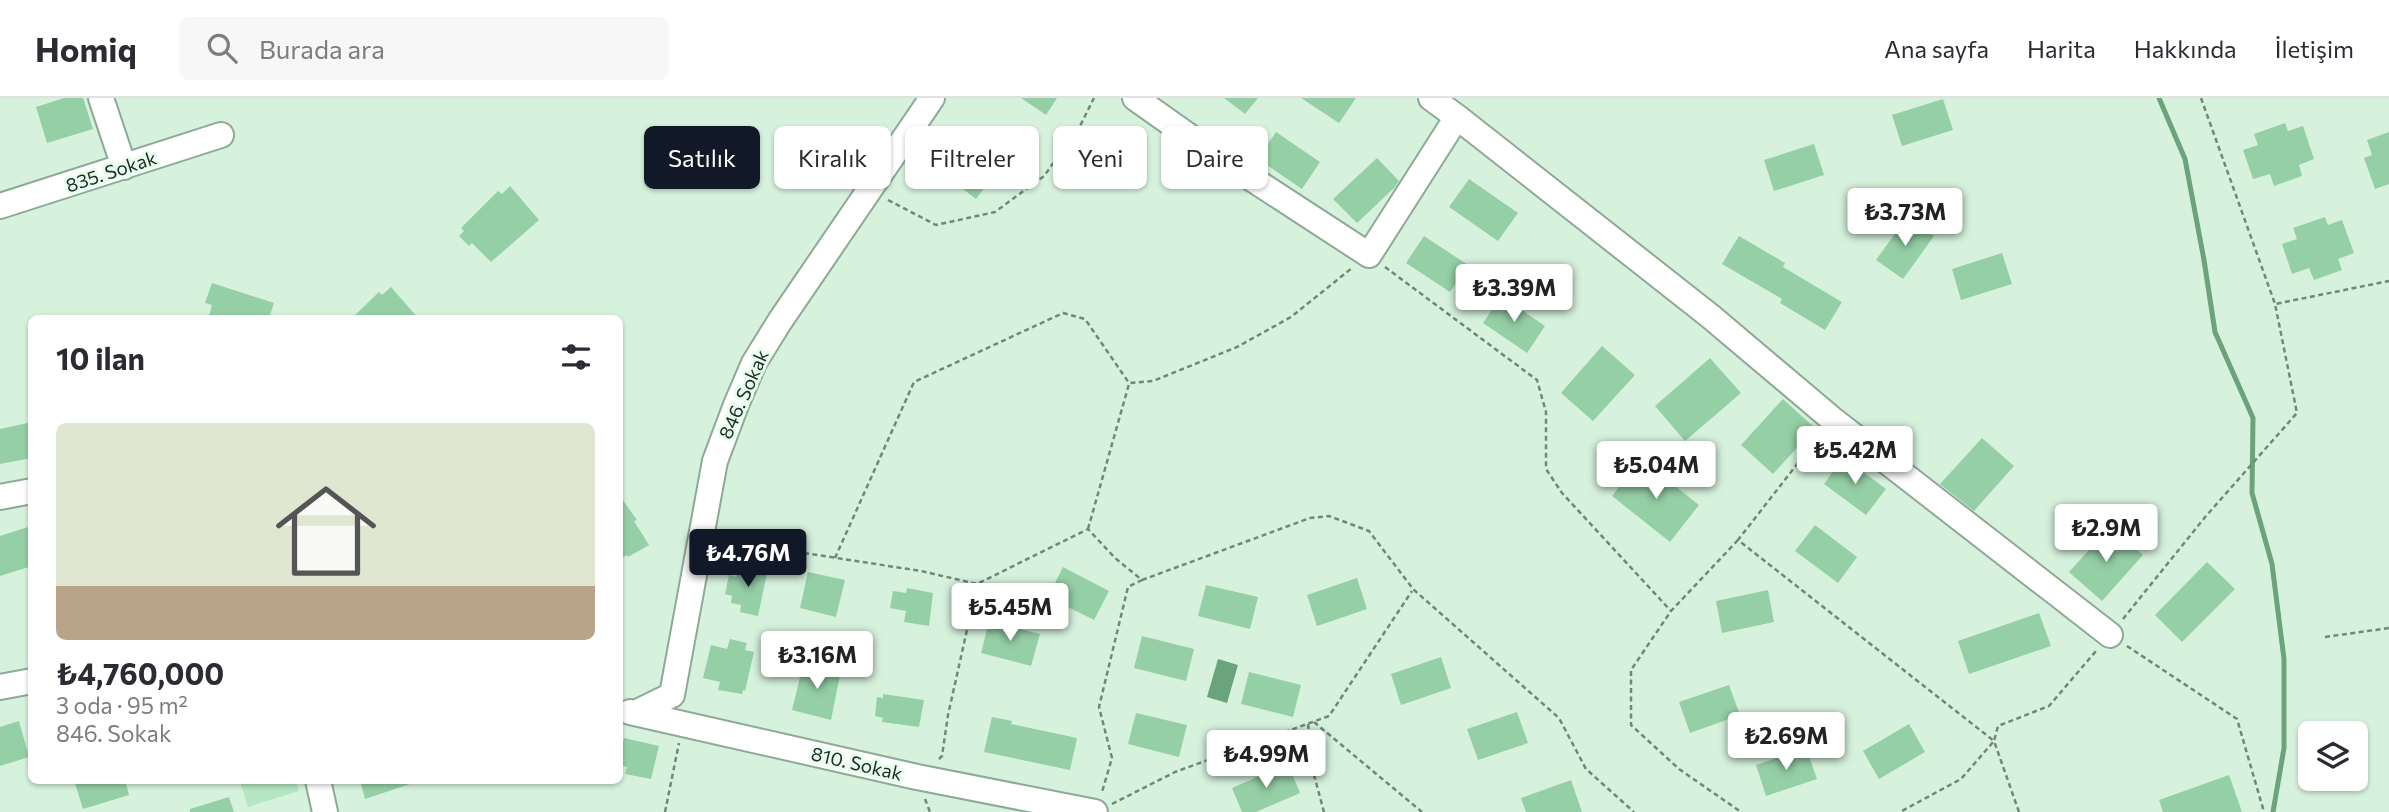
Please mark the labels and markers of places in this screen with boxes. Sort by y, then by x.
pin: ₺3.73M [1848,188,1962,248]
pin: ₺3.39M [1457,264,1571,324]
pin: ₺5.42M [1798,426,1912,486]
pin: ₺5.04M [1599,442,1713,501]
pin: ₺2.9M [2057,504,2155,564]
pin: ₺4.76M [691,530,805,589]
pin: ₺5.45M [953,584,1067,643]
pin: ₺3.16M [760,632,874,691]
pin: ₺2.69M [1729,712,1843,772]
pin: ₺4.99M [1209,730,1323,790]

